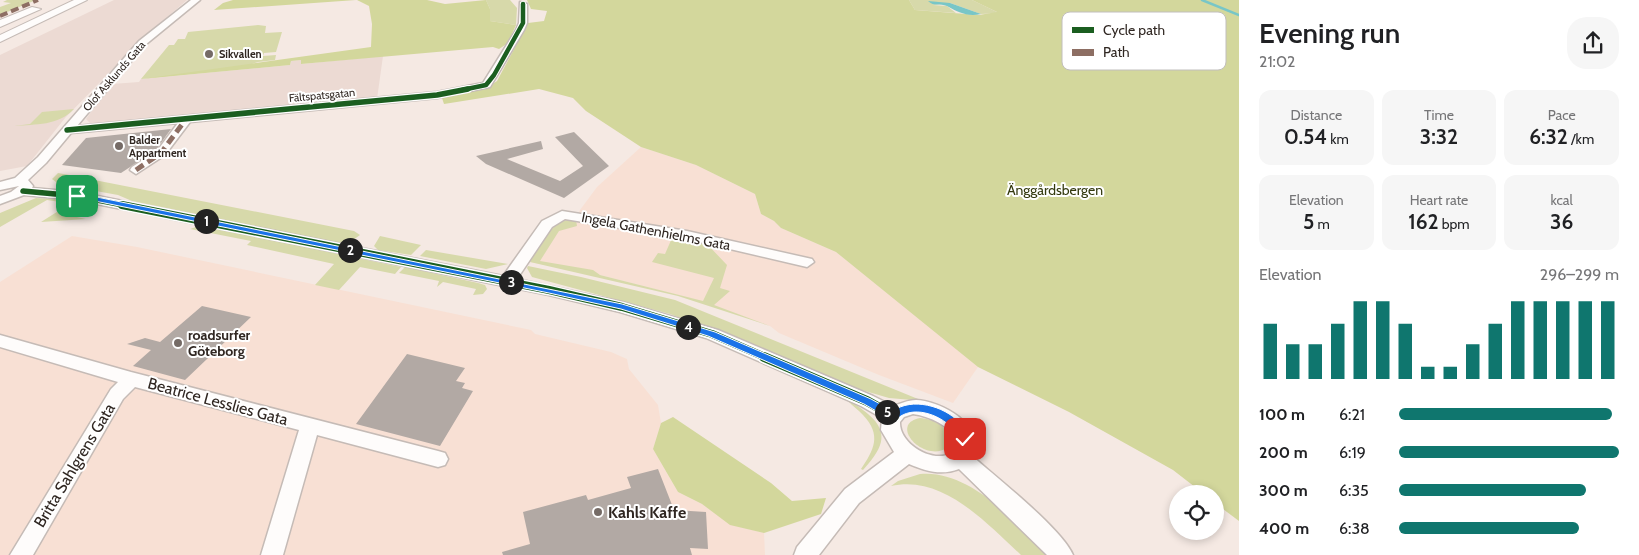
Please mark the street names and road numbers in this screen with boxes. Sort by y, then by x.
street label: Olof Asklunds Gata [80,37,149,114]
street label: Fältspatsgatan [288,85,356,105]
street label: Ingela Gathenhielms Gata [580,208,732,254]
street label: Beatrice Lesslies Gata [146,374,290,429]
street label: Britta Sahlgrens Gata [30,400,119,531]

